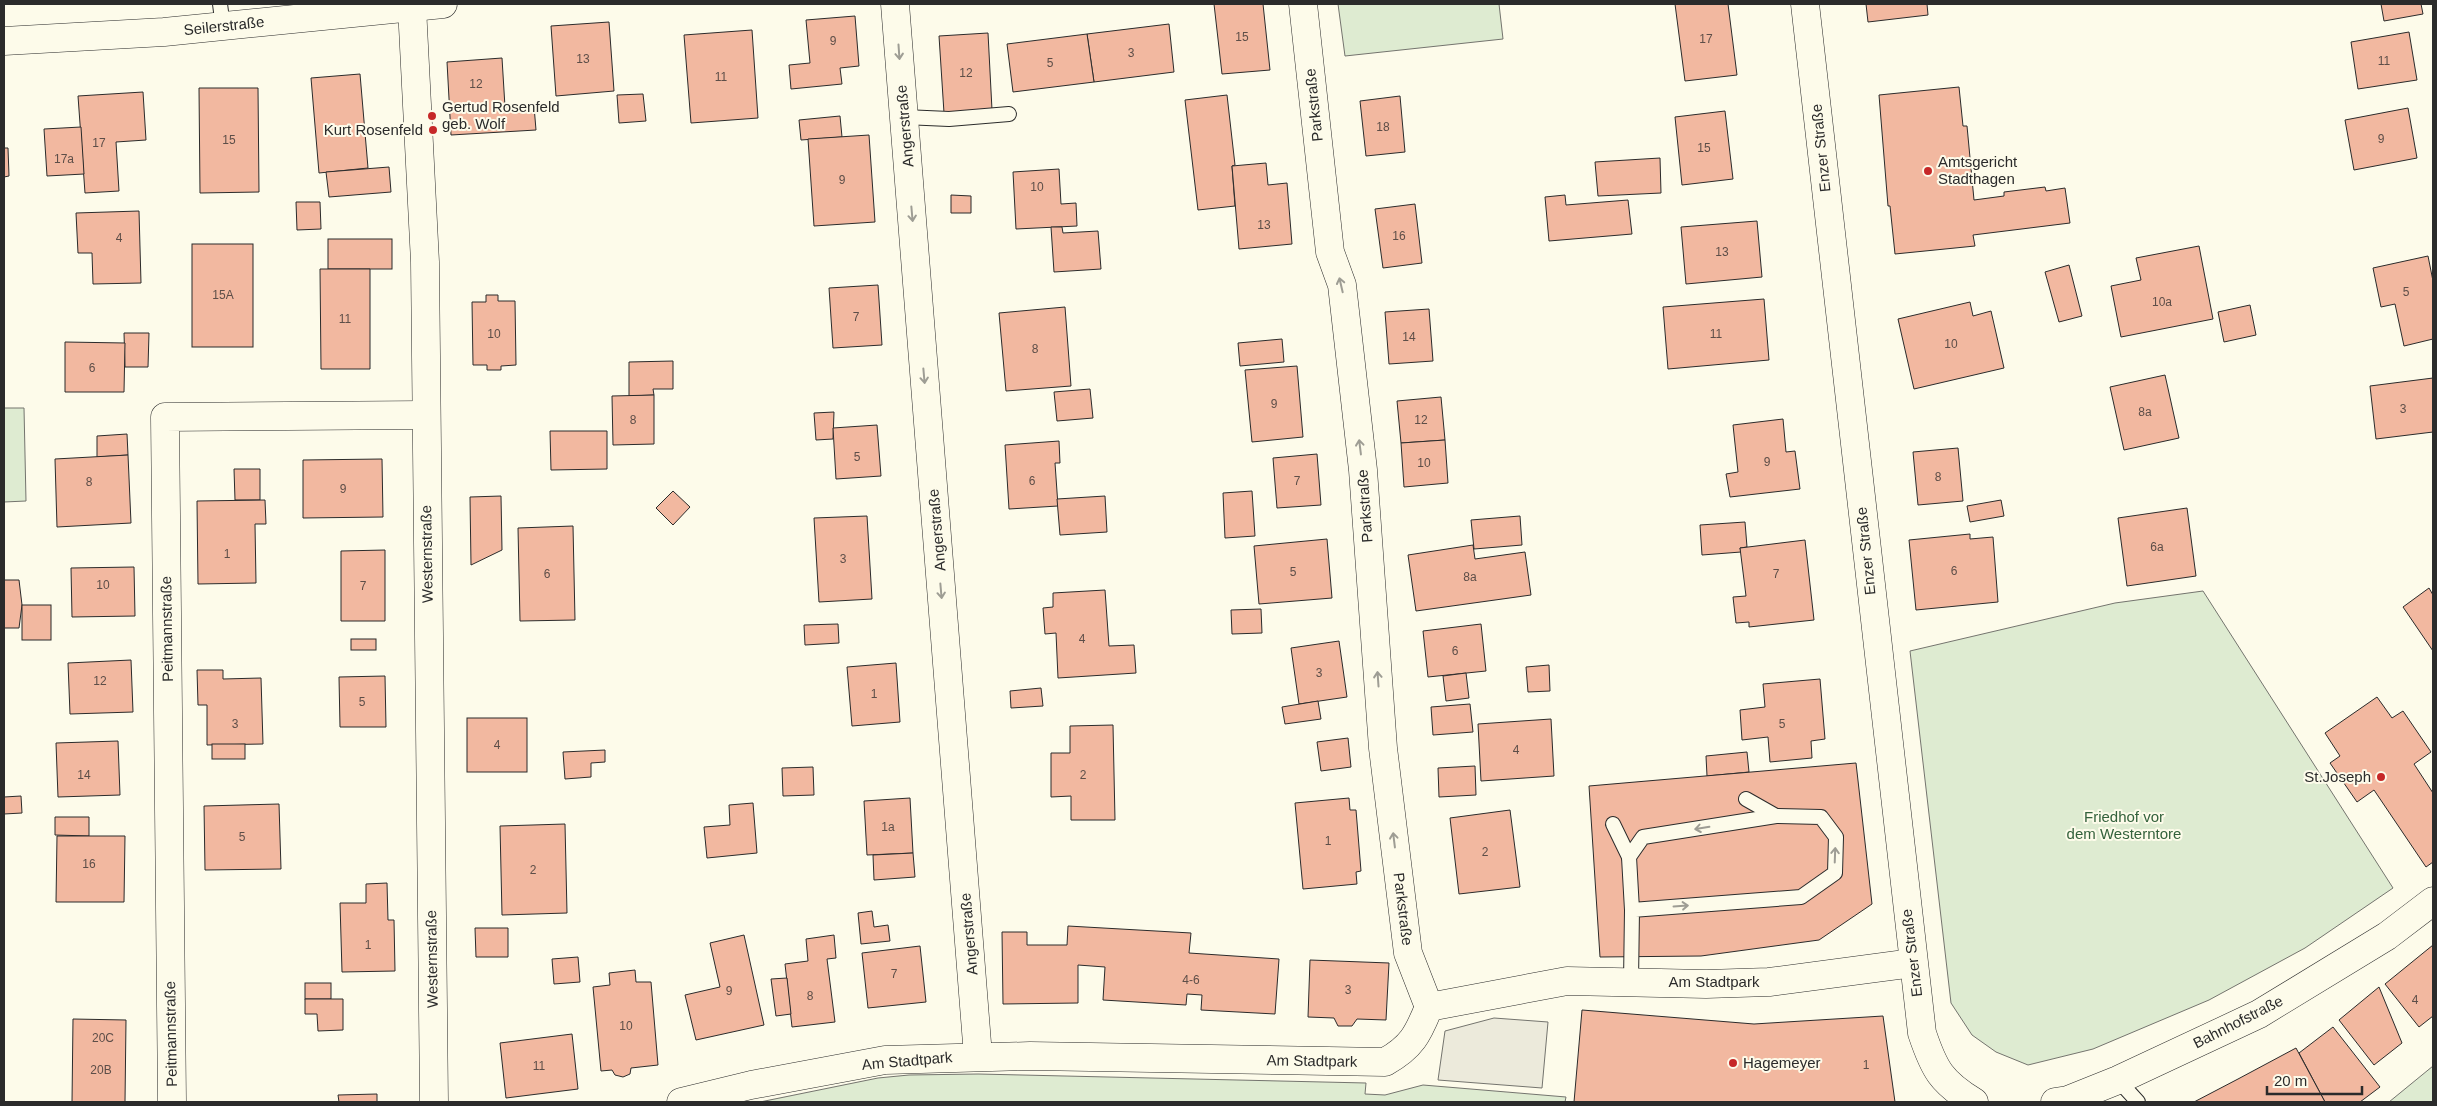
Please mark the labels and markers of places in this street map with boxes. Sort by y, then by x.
place label: Gertud Rosenfeld geb. Wolf [442,98,560,132]
marker: Gertud Rosenfeld geb. Wolf [426,110,438,122]
place label: Kurt Rosenfeld [324,121,423,138]
marker: Kurt Rosenfeld [427,124,439,136]
place label: Amtsgericht Stadthagen [1938,153,2018,187]
marker: Amtsgericht Stadthagen [1922,165,1934,177]
place label: St.Joseph [2304,768,2371,785]
marker: St.Joseph [2375,771,2387,783]
place label: Hagemeyer [1743,1054,1821,1071]
marker: Hagemeyer [1727,1057,1739,1069]

